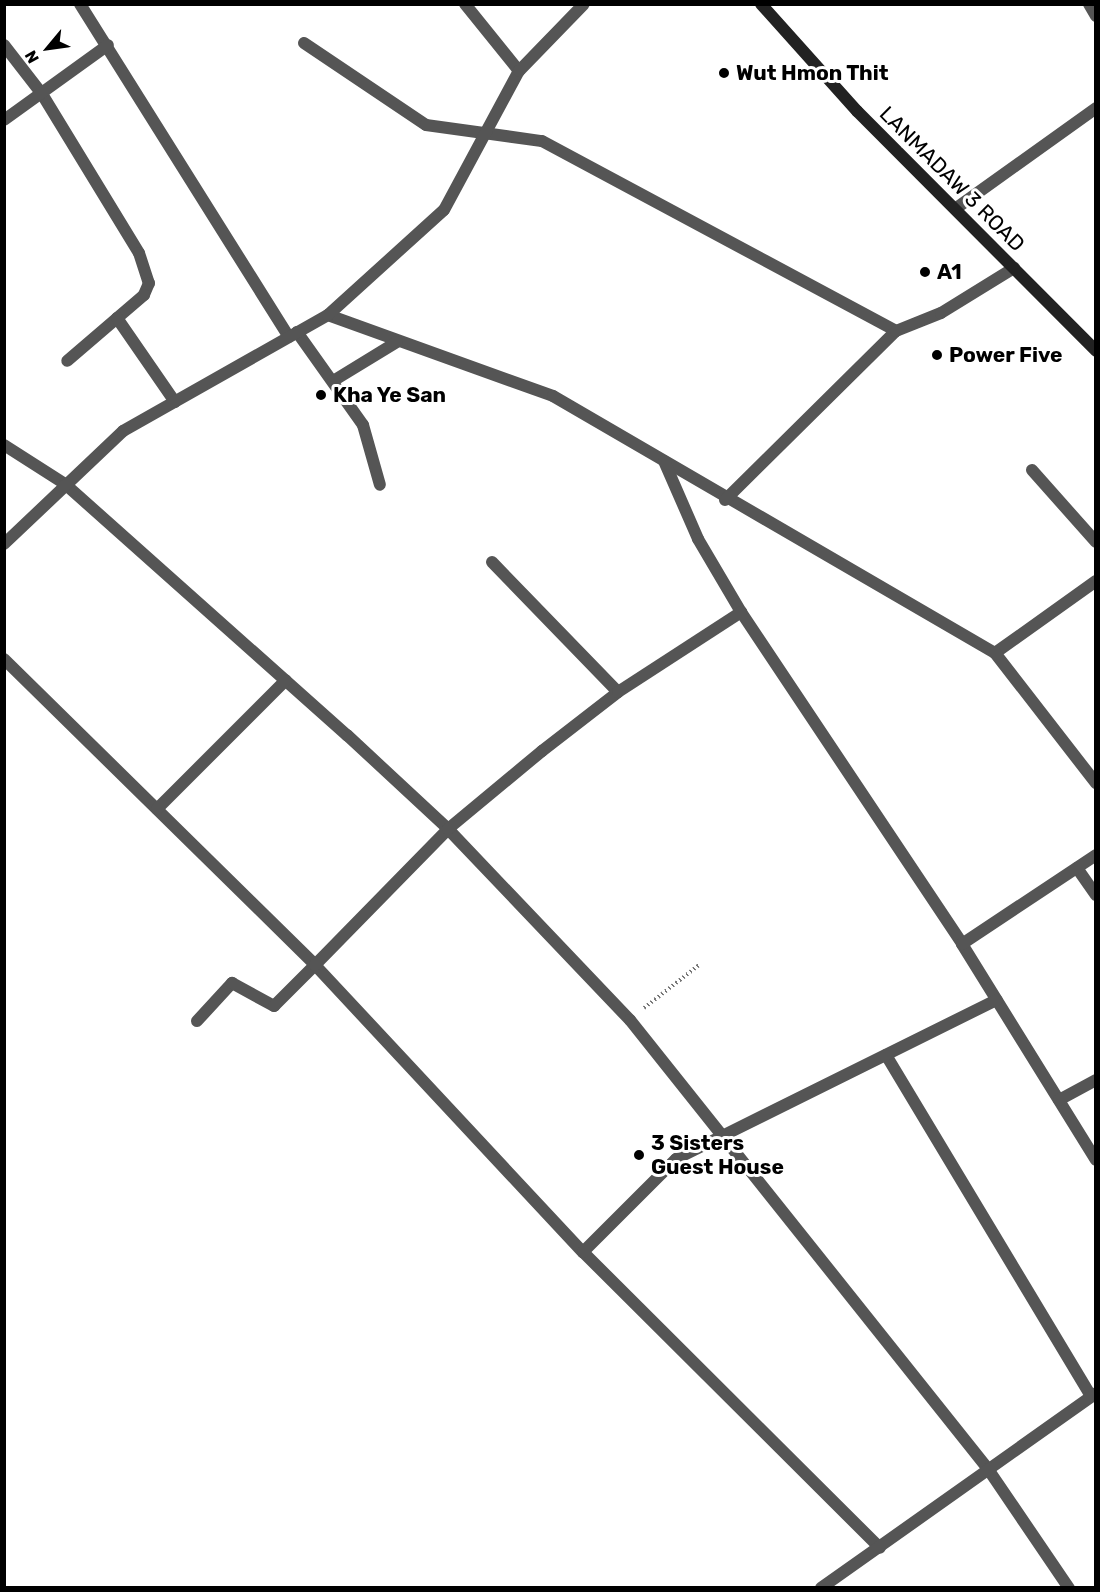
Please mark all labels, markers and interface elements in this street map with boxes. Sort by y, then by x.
north arrow [18,18,78,78]
text: N [21,47,43,67]
place label: Wut Hmon Thit [736,60,889,86]
marker: Wut Hmon Thit [717,66,731,80]
street label: LANMADAW 3 ROAD [874,101,1030,257]
place label: A1 [937,259,962,285]
marker: A1 [918,265,932,279]
place label: Power Five [949,342,1063,368]
marker: Power Five [930,348,944,362]
place label: Kha Ye San [333,382,447,408]
marker: Kha Ye San [314,388,328,402]
place label: 3 Sisters Guest House [651,1130,784,1180]
marker: 3 Sisters Guest House [632,1148,646,1162]

